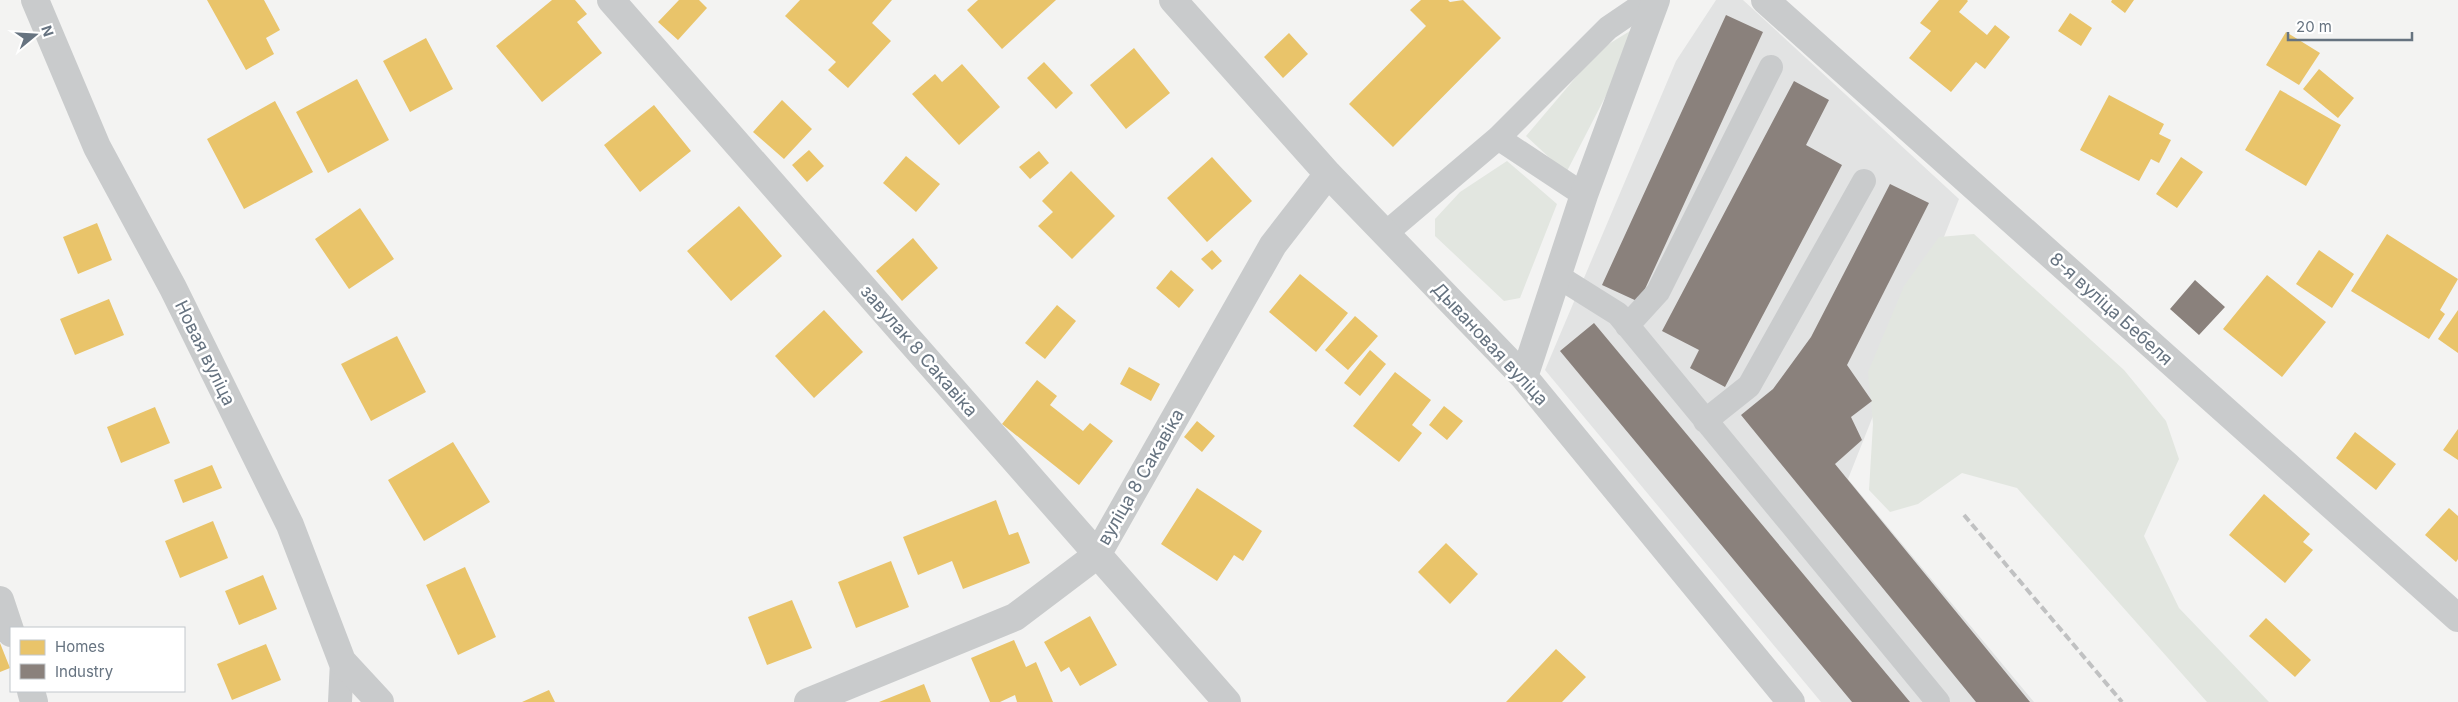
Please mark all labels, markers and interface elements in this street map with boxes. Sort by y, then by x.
north arrow [10,10,60,60]
scale bar [2288,10,2412,42]
text: 20 m [2296,17,2332,36]
text: N [38,23,58,39]
street label: 8-я вуліца Бебеля [2046,248,2177,369]
street label: Дывановая вуліца [1428,278,1553,409]
street label: завулак 8 Сакавіка [857,281,982,421]
street label: Новая вуліца [171,297,240,409]
street label: вуліца 8 Сакавіка [1093,405,1188,549]
legend [10,627,185,692]
text: Homes [55,637,105,656]
text: Industry [55,662,114,681]

